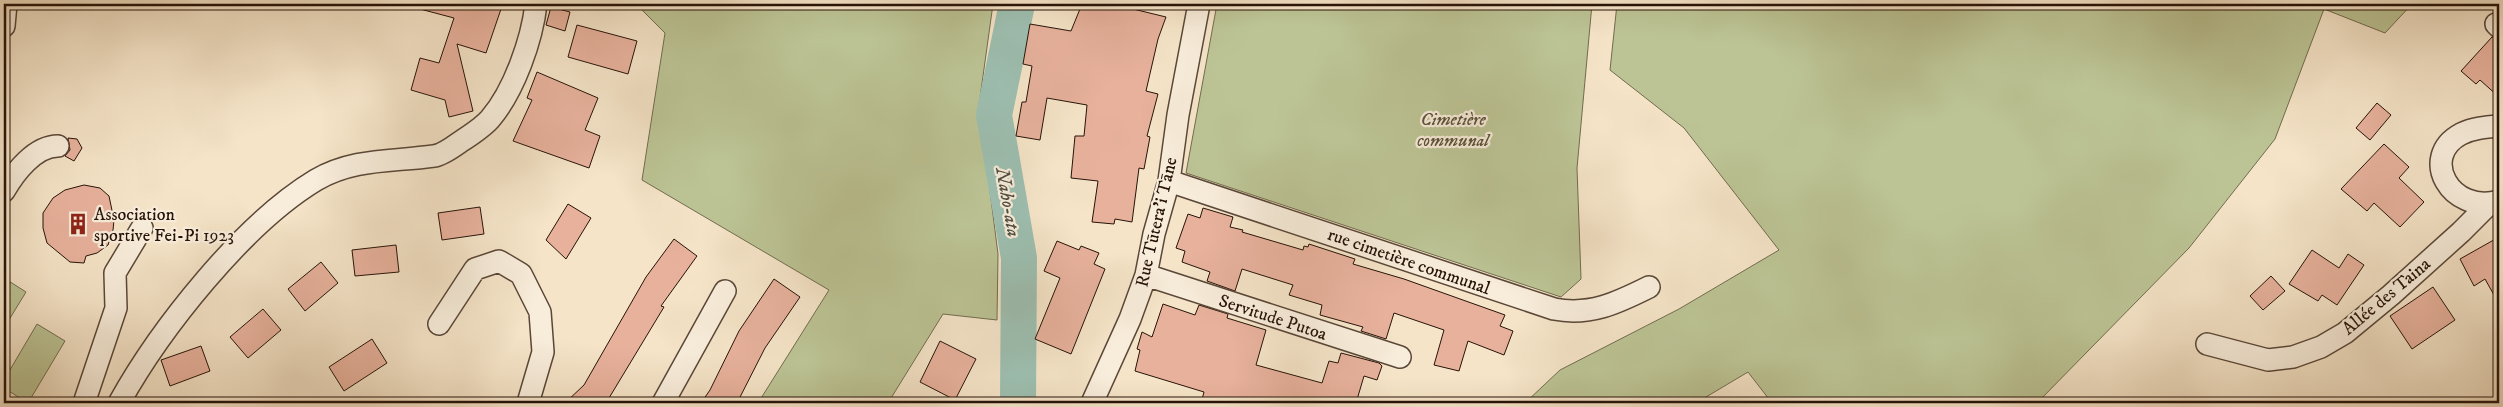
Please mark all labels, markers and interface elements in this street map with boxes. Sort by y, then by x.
park label: Cimetière communal [1417,109,1491,152]
street label: Rue Tūtera'i Tāne [1131,155,1183,289]
water label: Naho-ata [990,165,1025,239]
place label: Association sportive Fei-Pi 1923 [94,204,234,247]
building icon: Association sportive Fei-Pi 1923 [65,211,91,237]
street label: rue cimetière communal [1324,224,1493,300]
street label: Allée des Taina [2338,253,2436,340]
street label: Servitude Putoa [1216,290,1330,346]

